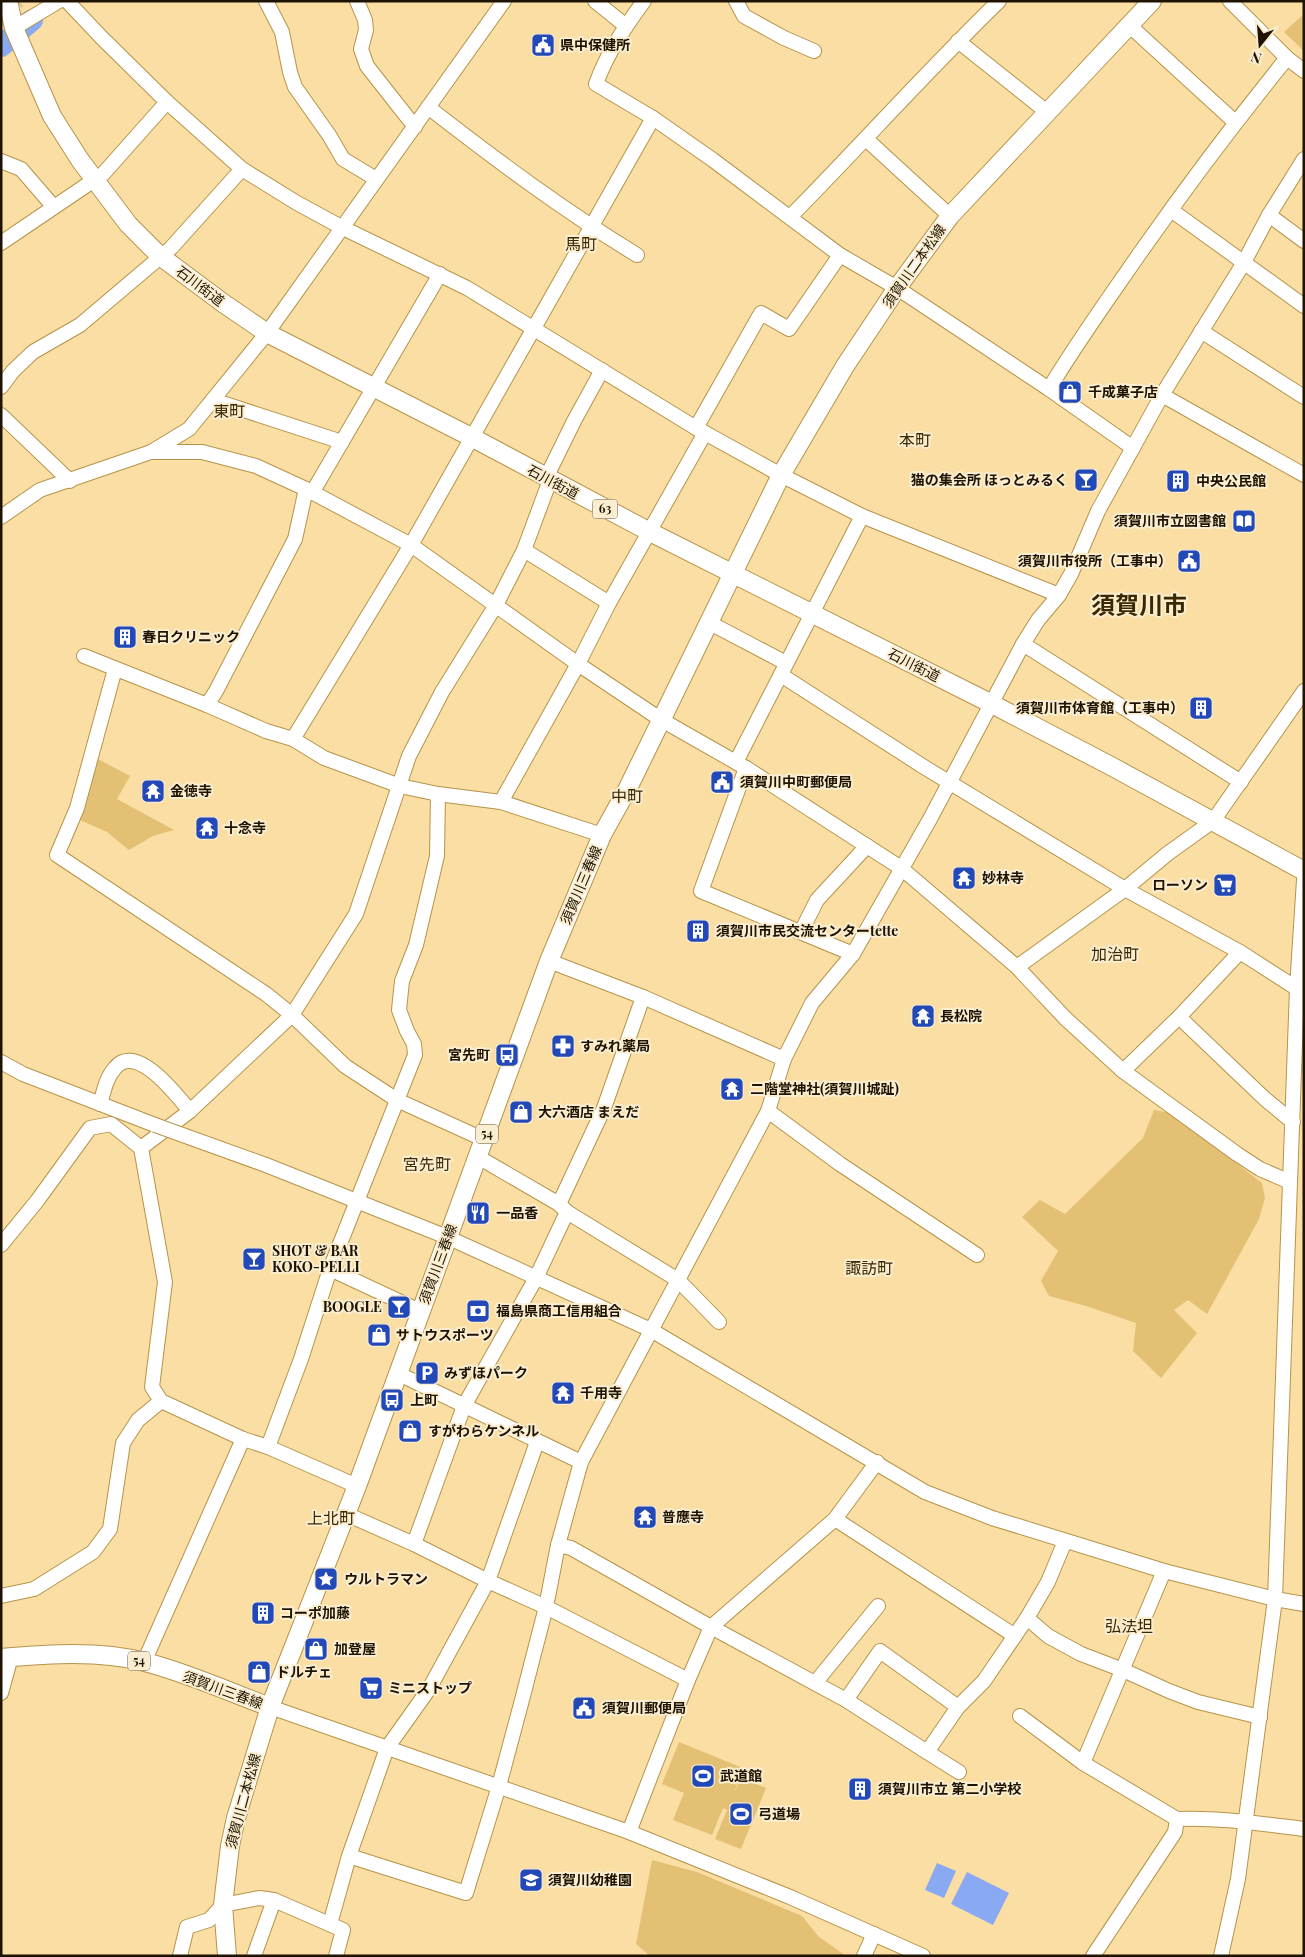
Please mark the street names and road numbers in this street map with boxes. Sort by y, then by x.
street label: 須賀川二本松線 [878,220,949,311]
street label: 石川街道 [172,261,228,310]
street label: 石川街道 [524,460,582,503]
road number: 63 [592,499,618,518]
street label: 石川街道 [885,643,943,686]
street label: 須賀川三春線 [555,842,606,927]
road number: 54 [476,1124,498,1144]
street label: 須賀川三春線 [414,1221,461,1307]
road number: 54 [128,1652,150,1670]
street label: 須賀川三春線 [180,1666,266,1713]
street label: 須賀川二本松線 [221,1751,264,1851]

